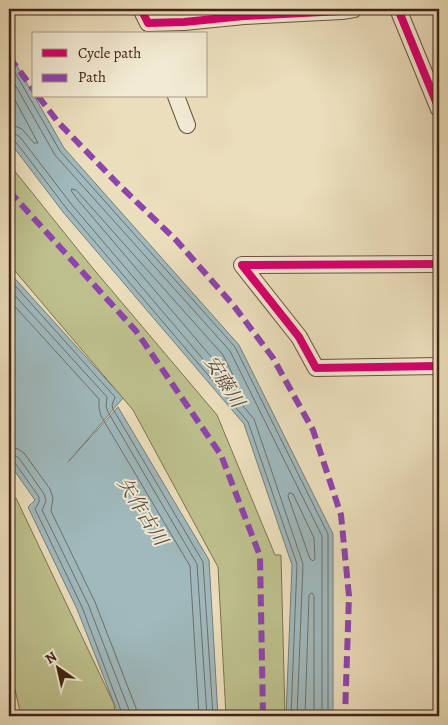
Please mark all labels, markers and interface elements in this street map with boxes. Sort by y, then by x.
legend [32,32,208,98]
text: Cycle path [78,43,141,63]
text: Path [78,67,106,87]
water label: 安藤川 [198,350,251,414]
water label: 矢作古川 [111,472,174,552]
north arrow [32,642,82,692]
text: N [41,647,61,668]

